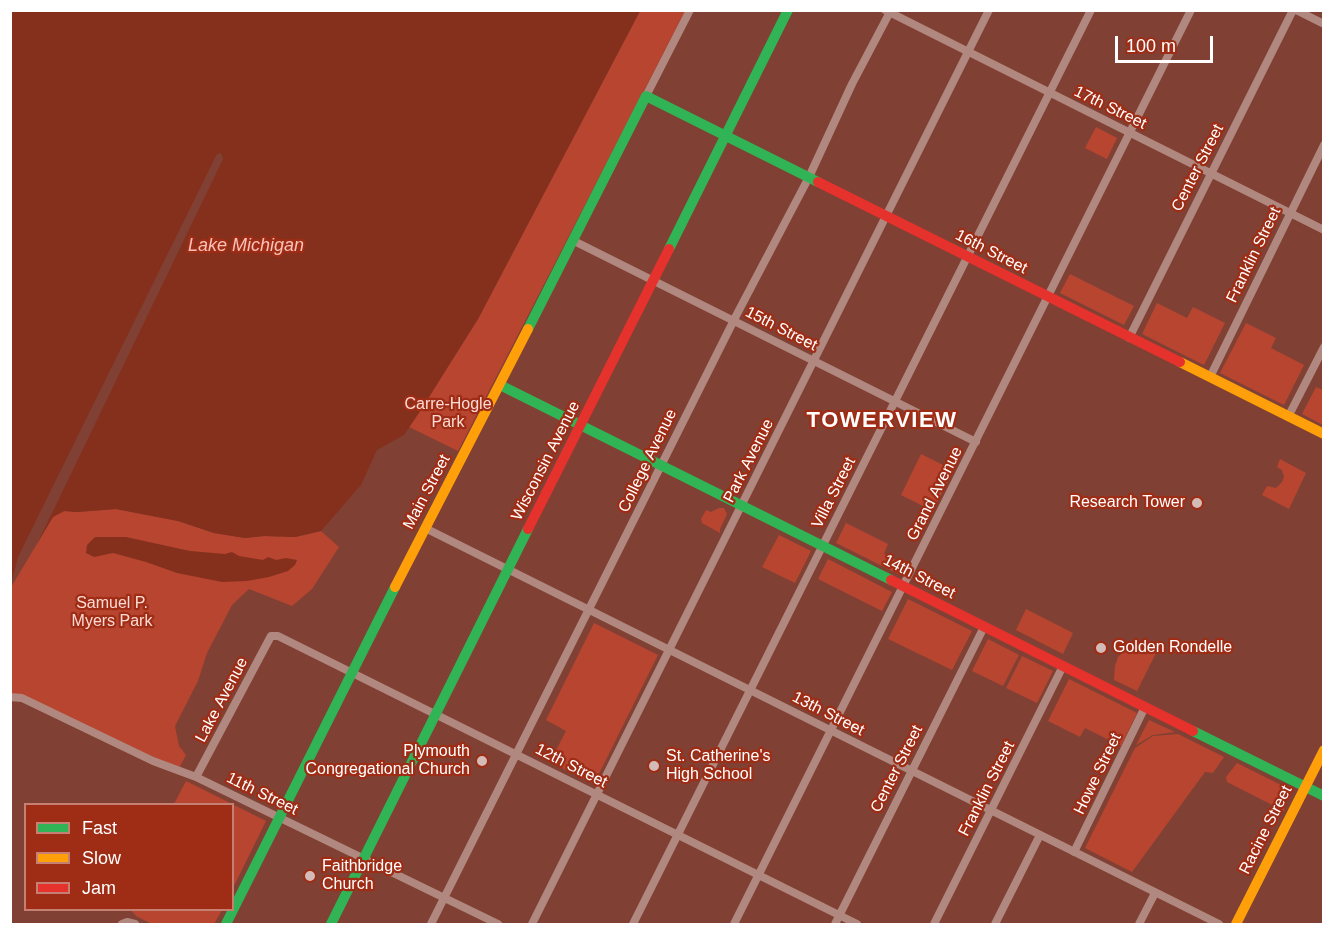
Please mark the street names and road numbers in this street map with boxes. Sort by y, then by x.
street label: 17th Street [1071,82,1149,134]
street label: Center Street [1168,121,1228,215]
street label: Franklin Street [1223,204,1285,306]
street label: 16th Street [952,226,1030,278]
street label: 15th Street [742,303,820,355]
street label: Wisconsin Avenue [508,398,584,524]
street label: College Avenue [615,406,681,516]
street label: Park Avenue [720,416,778,506]
street label: Grand Avenue [903,444,967,544]
street label: Main Street [399,451,455,533]
street label: Villa Street [808,454,860,532]
street label: 14th Street [880,551,958,603]
street label: Lake Avenue [192,654,252,746]
street label: 13th Street [789,688,867,740]
street label: Center Street [867,722,927,816]
street label: Howe Street [1070,730,1126,818]
street label: Franklin Street [955,738,1019,840]
street label: 12th Street [532,740,610,792]
street label: 11th Street [223,768,301,820]
street label: Racine Street [1235,782,1297,878]

